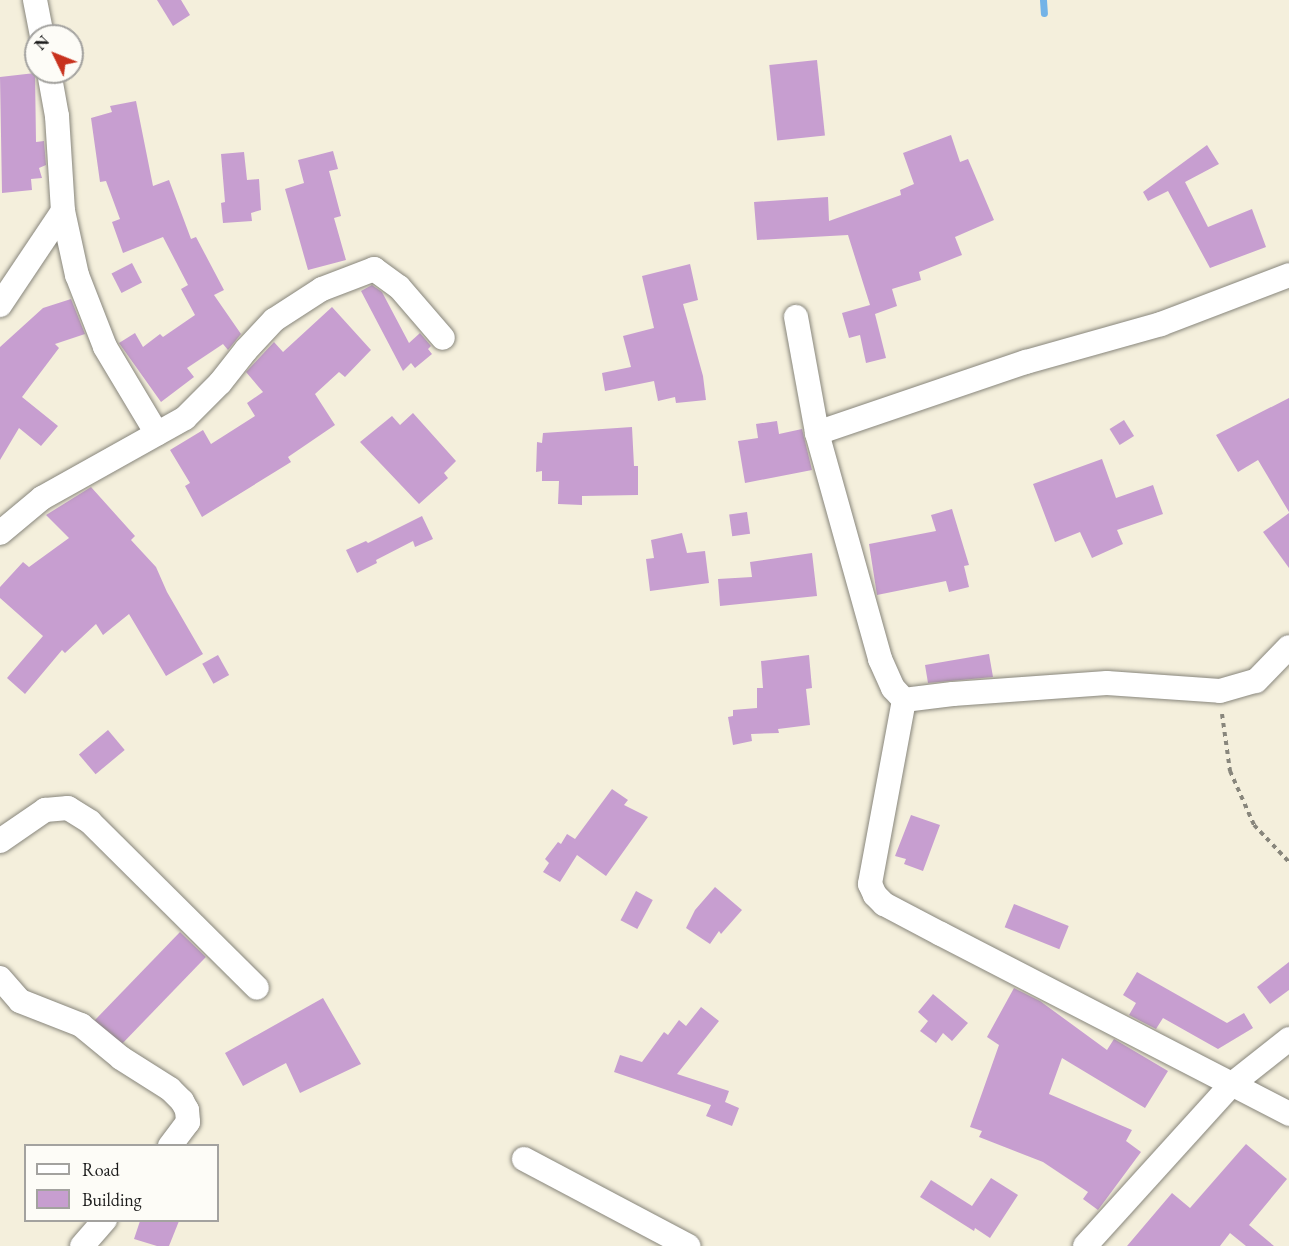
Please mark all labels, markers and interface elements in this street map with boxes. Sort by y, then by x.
north arrow [24,24,84,84]
text: N [30,31,54,55]
legend [24,1144,219,1222]
text: Road [82,1158,120,1181]
text: Building [82,1188,142,1211]

